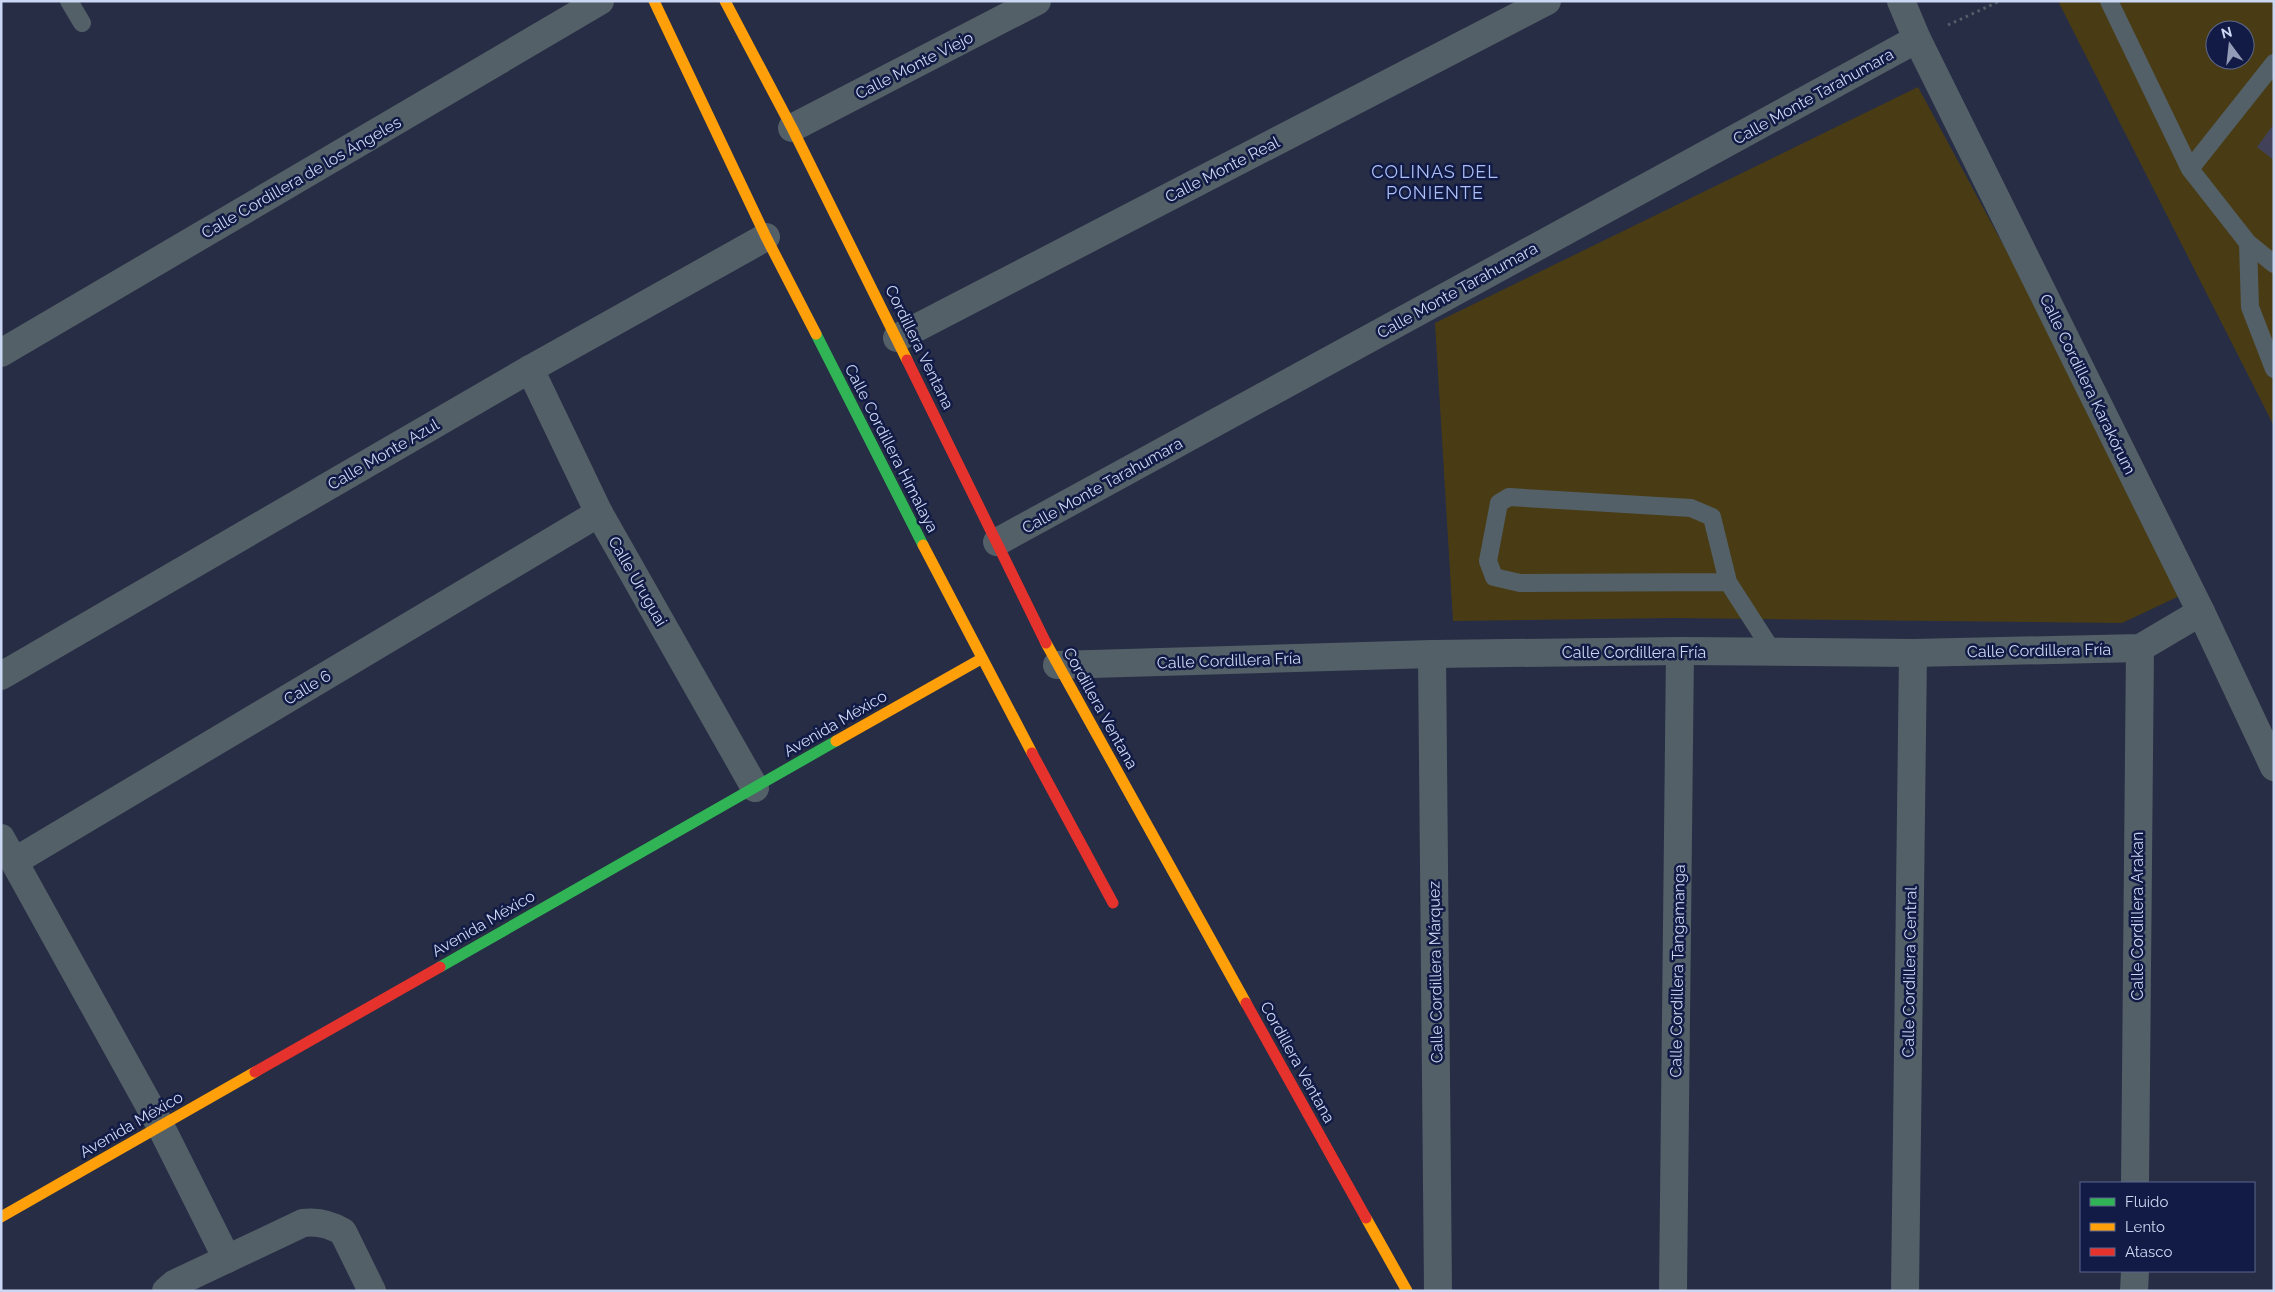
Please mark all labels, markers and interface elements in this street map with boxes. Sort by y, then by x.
north arrow [2205,20,2255,70]
text: N [2219,23,2234,42]
street label: Calle Monte Viejo [852,28,976,103]
street label: Calle Monte Tarahumara [1730,44,1897,148]
street label: Calle Cordillera de los Ángeles [198,111,405,242]
street label: Calle Monte Real [1162,132,1283,206]
district label: COLINAS DEL PONIENTE [1371,161,1499,203]
street label: Calle Monte Tarahumara [1374,238,1541,342]
street label: Cordillera Ventana [881,282,958,412]
street label: Calle Cordillera Karakórum [2036,291,2140,478]
street label: Calle Cordillera Himalaya [841,361,942,536]
street label: Calle Monte Azul [324,415,443,494]
street label: Calle Monte Tarahumara [1019,433,1186,537]
street label: Calle Uruguai [604,533,671,630]
street label: Calle Cordillera Fría [1967,640,2111,661]
street label: Calle Cordillera Fría [1562,643,1706,662]
street label: Cordillera Ventana [1059,644,1142,772]
street label: Calle Cordillera Fría [1157,648,1301,673]
street label: Calle 6 [280,666,334,709]
street label: Avenida México [780,686,890,761]
street label: Calle Cordillera Arakan [2128,832,2147,1000]
street label: Calle Cordillera Tangamanga [1666,864,1689,1078]
street label: Calle Cordillera Márquez [1424,881,1447,1063]
street label: Avenida México [428,886,538,961]
street label: Calle Cordillera Central [1899,886,1921,1058]
street label: Cordillera Ventana [1256,998,1339,1126]
street label: Avenida México [76,1087,186,1162]
legend [2080,1182,2255,1272]
text: Fluido [2125,1193,2168,1211]
text: Lento [2125,1218,2165,1236]
text: Atasco [2125,1243,2172,1261]

